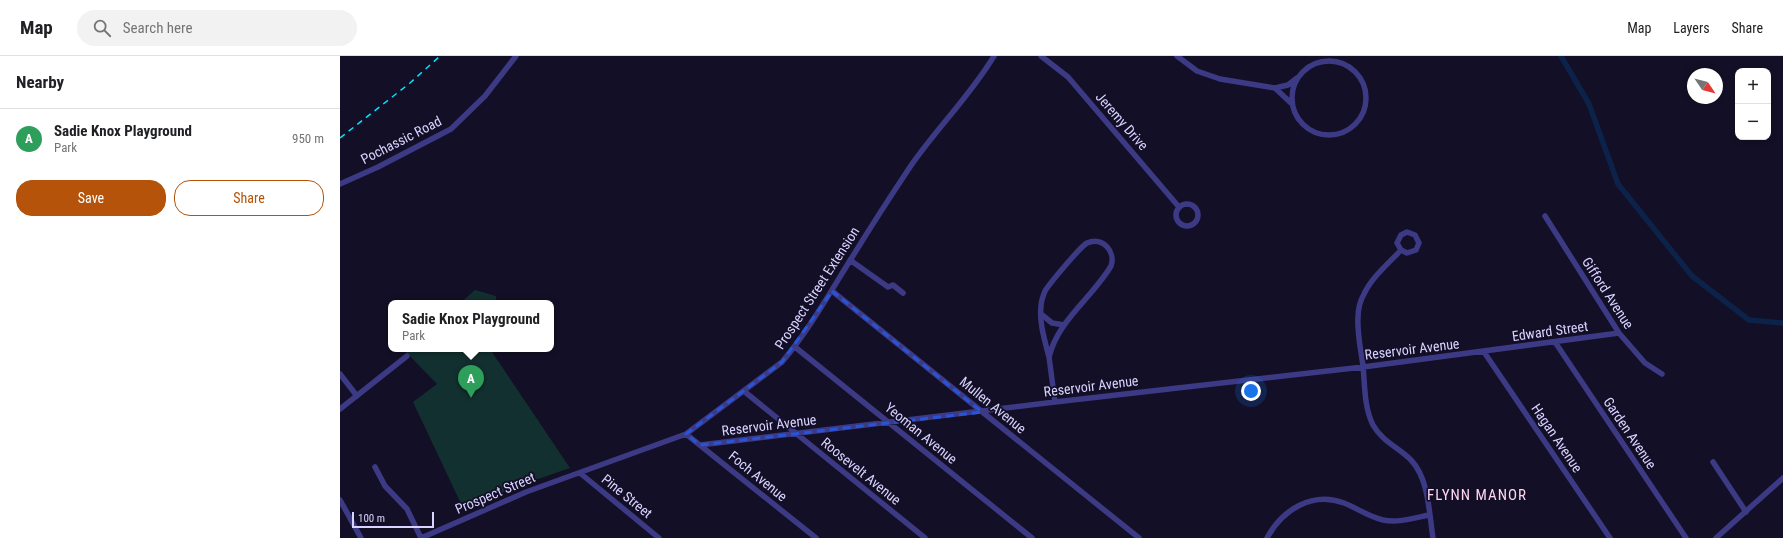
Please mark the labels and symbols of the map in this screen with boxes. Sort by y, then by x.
north arrow [1687,68,1723,104]
street label: Jeremy Drive [1092,89,1152,154]
street label: Pochassic Road [358,113,444,167]
street label: Prospect Street Extension [771,224,863,352]
street label: Gifford Avenue [1579,254,1637,332]
street label: Edward Street [1511,318,1589,344]
street label: Reservoir Avenue [1364,335,1461,363]
pin: A [458,365,484,398]
street label: Reservoir Avenue [1043,372,1140,400]
street label: Mullen Avenue [957,373,1030,437]
your location [1241,381,1261,401]
street label: Garden Avenue [1600,394,1660,472]
street label: Yeoman Avenue [882,399,961,467]
street label: Hagan Avenue [1528,401,1586,476]
street label: Reservoir Avenue [721,411,818,439]
street label: Roosevelt Avenue [818,434,904,508]
street label: Foch Avenue [726,448,791,505]
street label: Prospect Street [453,469,537,517]
street label: Pine Street [599,471,655,521]
district label: FLYNN MANOR [1427,486,1527,504]
scale bar [352,510,434,529]

